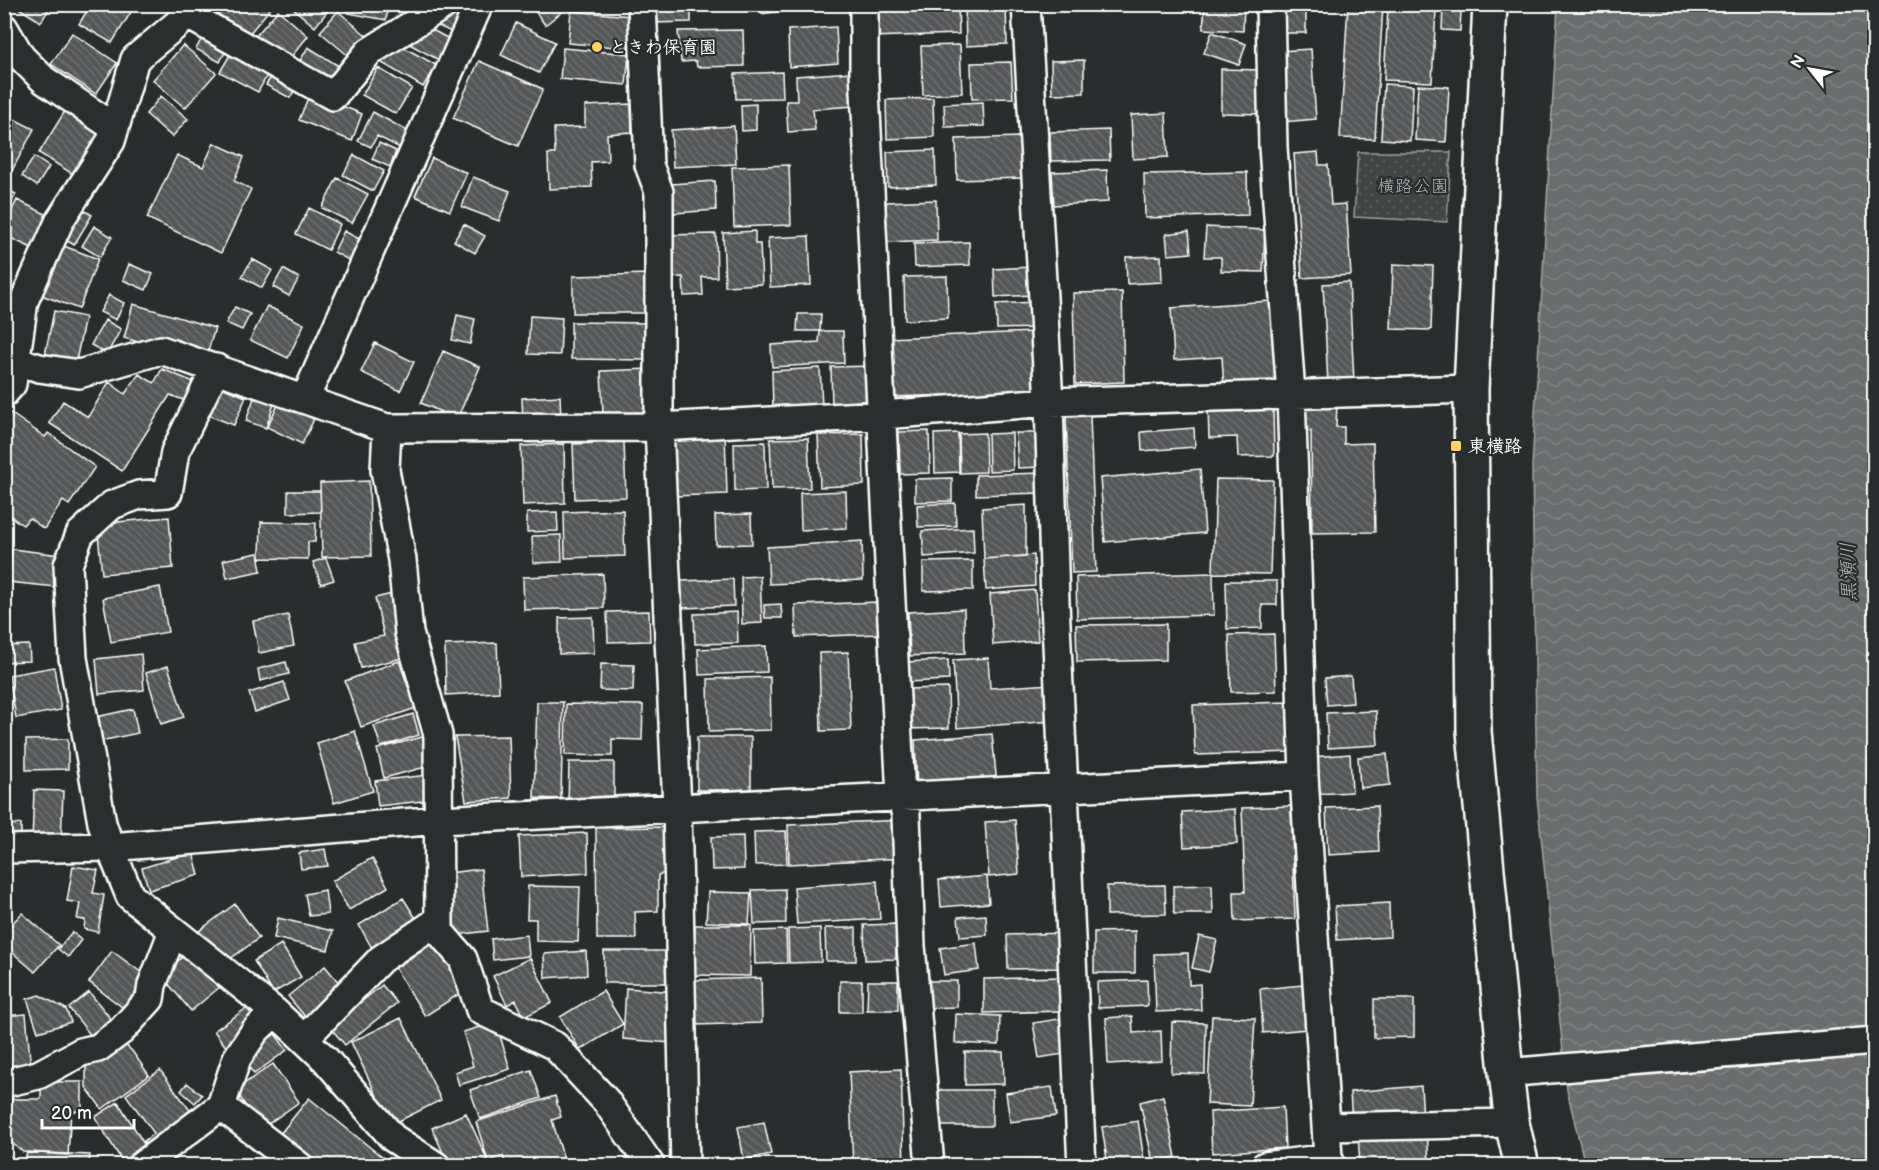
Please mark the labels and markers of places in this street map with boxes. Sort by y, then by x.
place label: ときわ保育園 [609,37,717,58]
marker: ときわ保育園 [590,40,604,54]
place label: 東横路 [1468,436,1522,457]
marker: 東横路 [1449,439,1463,453]

